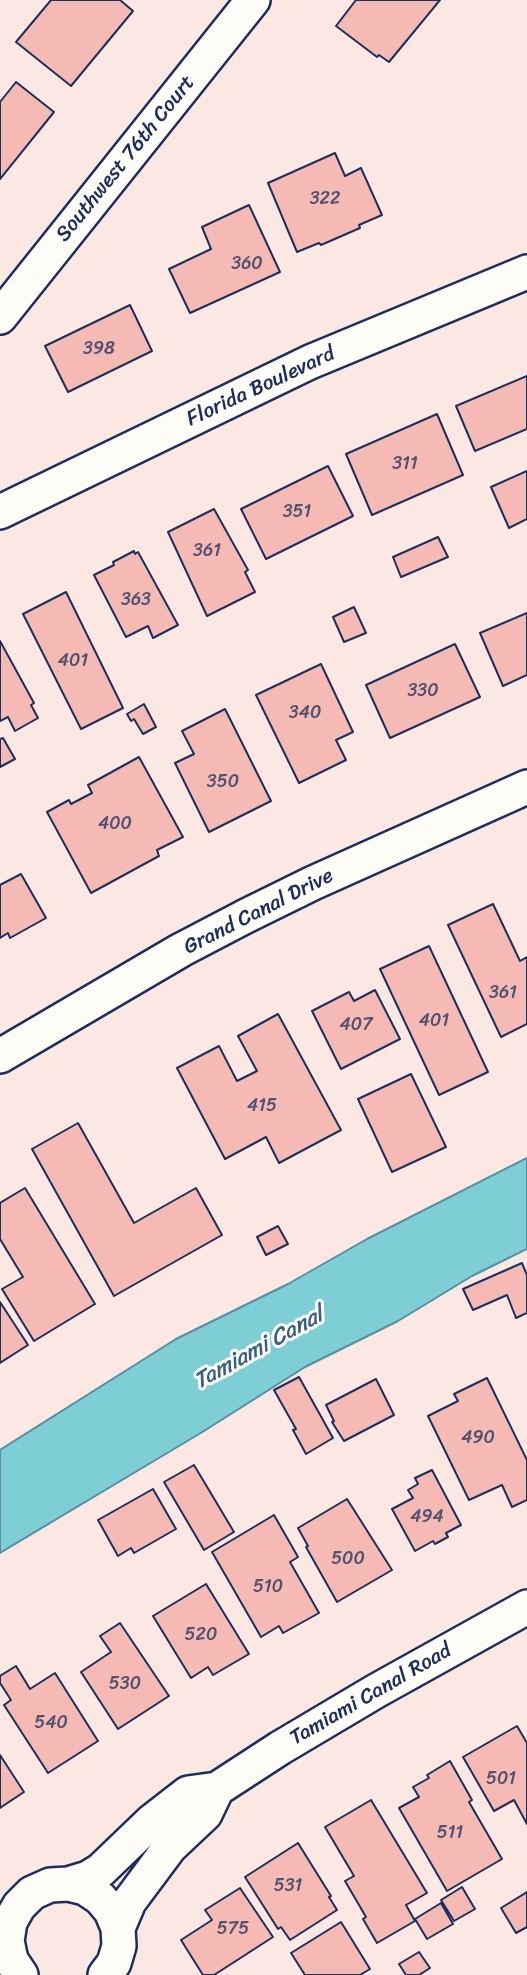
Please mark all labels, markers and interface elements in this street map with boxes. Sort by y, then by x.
street label: Southwest 76th Court [51,71,201,247]
house number: 322 [310,188,340,210]
house number: 360 [231,253,263,275]
house number: 398 [83,338,115,360]
street label: Florida Boulevard [183,342,339,432]
house number: 311 [392,453,418,475]
house number: 351 [283,501,311,523]
house number: 361 [193,540,221,562]
house number: 363 [121,589,151,611]
house number: 401 [58,650,88,672]
house number: 330 [407,680,439,702]
house number: 340 [289,702,321,724]
house number: 350 [207,771,239,793]
house number: 400 [98,813,132,835]
street label: Grand Canal Drive [180,863,338,961]
house number: 361 [489,982,517,1004]
house number: 401 [419,1010,449,1032]
house number: 407 [340,1014,372,1036]
house number: 415 [247,1095,277,1117]
water label: Tamiami Canal [189,1302,329,1396]
house number: 490 [461,1427,495,1449]
house number: 494 [410,1506,444,1528]
house number: 500 [331,1548,365,1570]
house number: 510 [253,1576,283,1598]
house number: 520 [185,1624,217,1646]
street label: Tamiami Canal Road [286,1639,456,1751]
house number: 530 [109,1673,141,1695]
house number: 540 [34,1712,68,1734]
house number: 501 [486,1768,516,1790]
house number: 511 [437,1822,463,1844]
house number: 531 [274,1875,302,1897]
house number: 575 [217,1918,249,1940]

